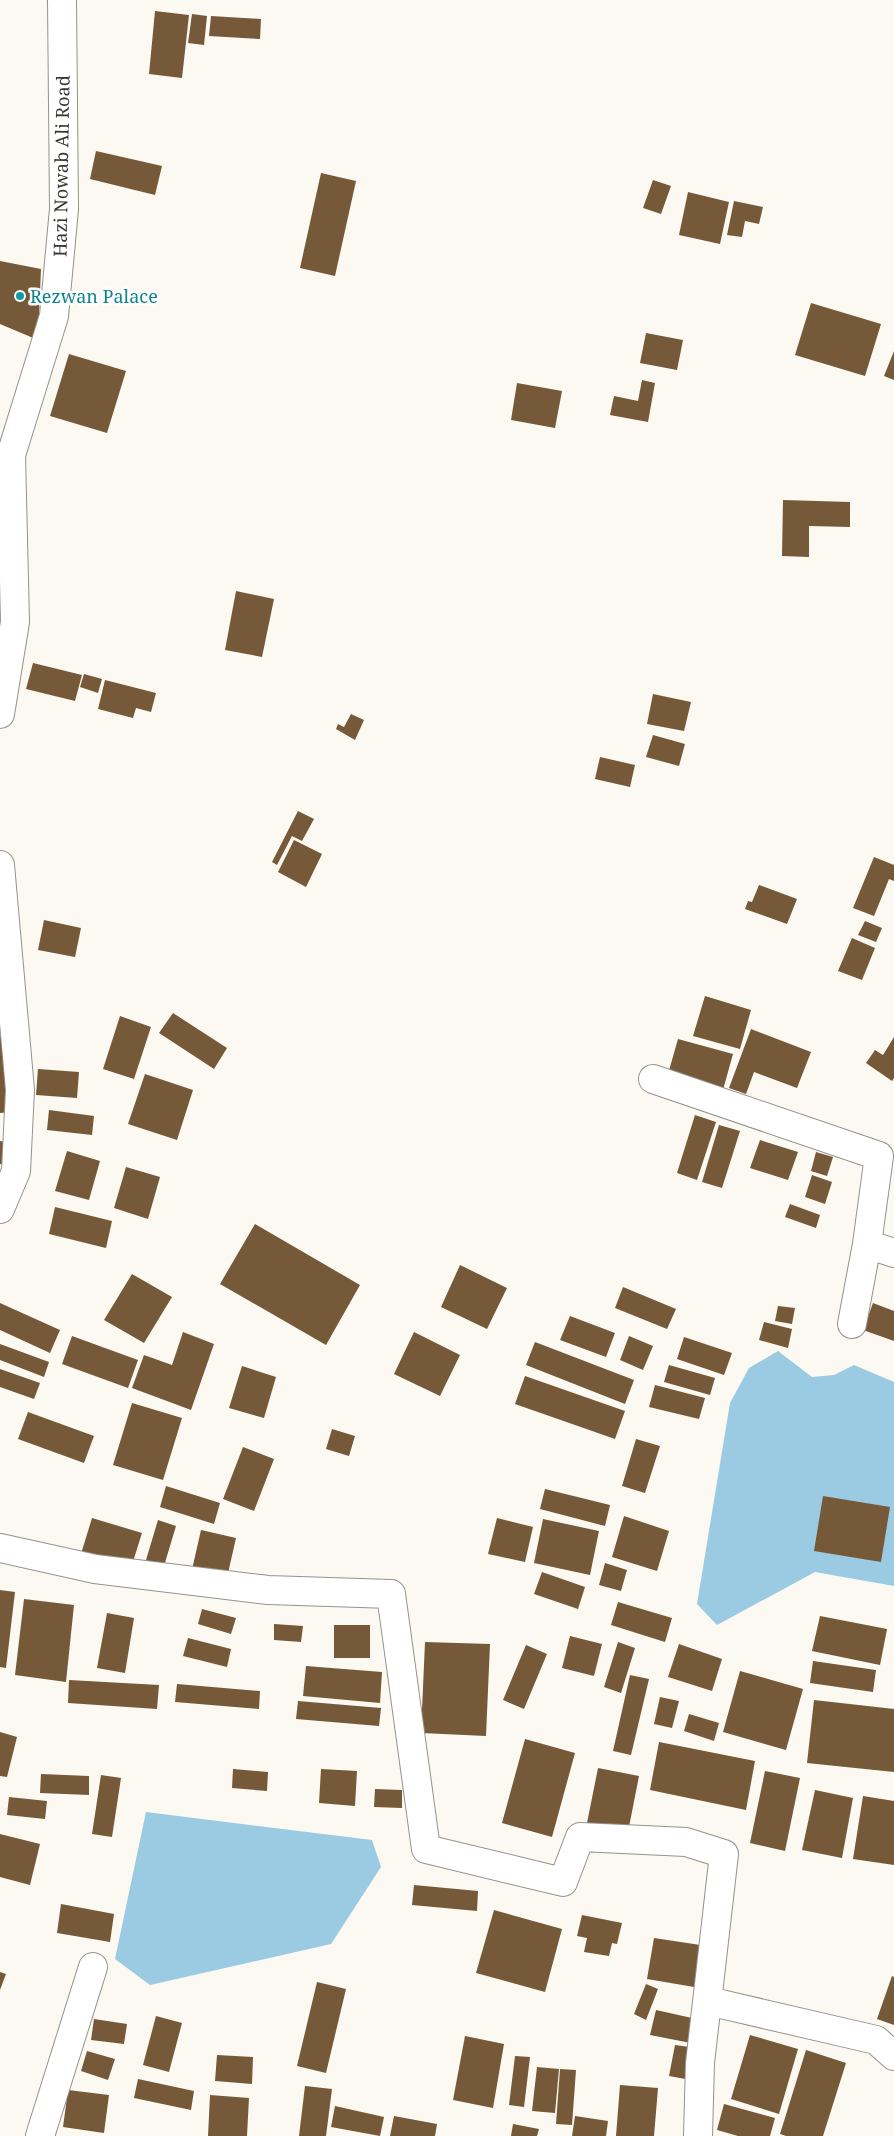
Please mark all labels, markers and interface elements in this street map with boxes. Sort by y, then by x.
street label: Hazi Nowab Ali Road [47,75,75,257]
place label: Rezwan Palace [30,284,158,308]
marker: Rezwan Palace [14,290,26,302]

